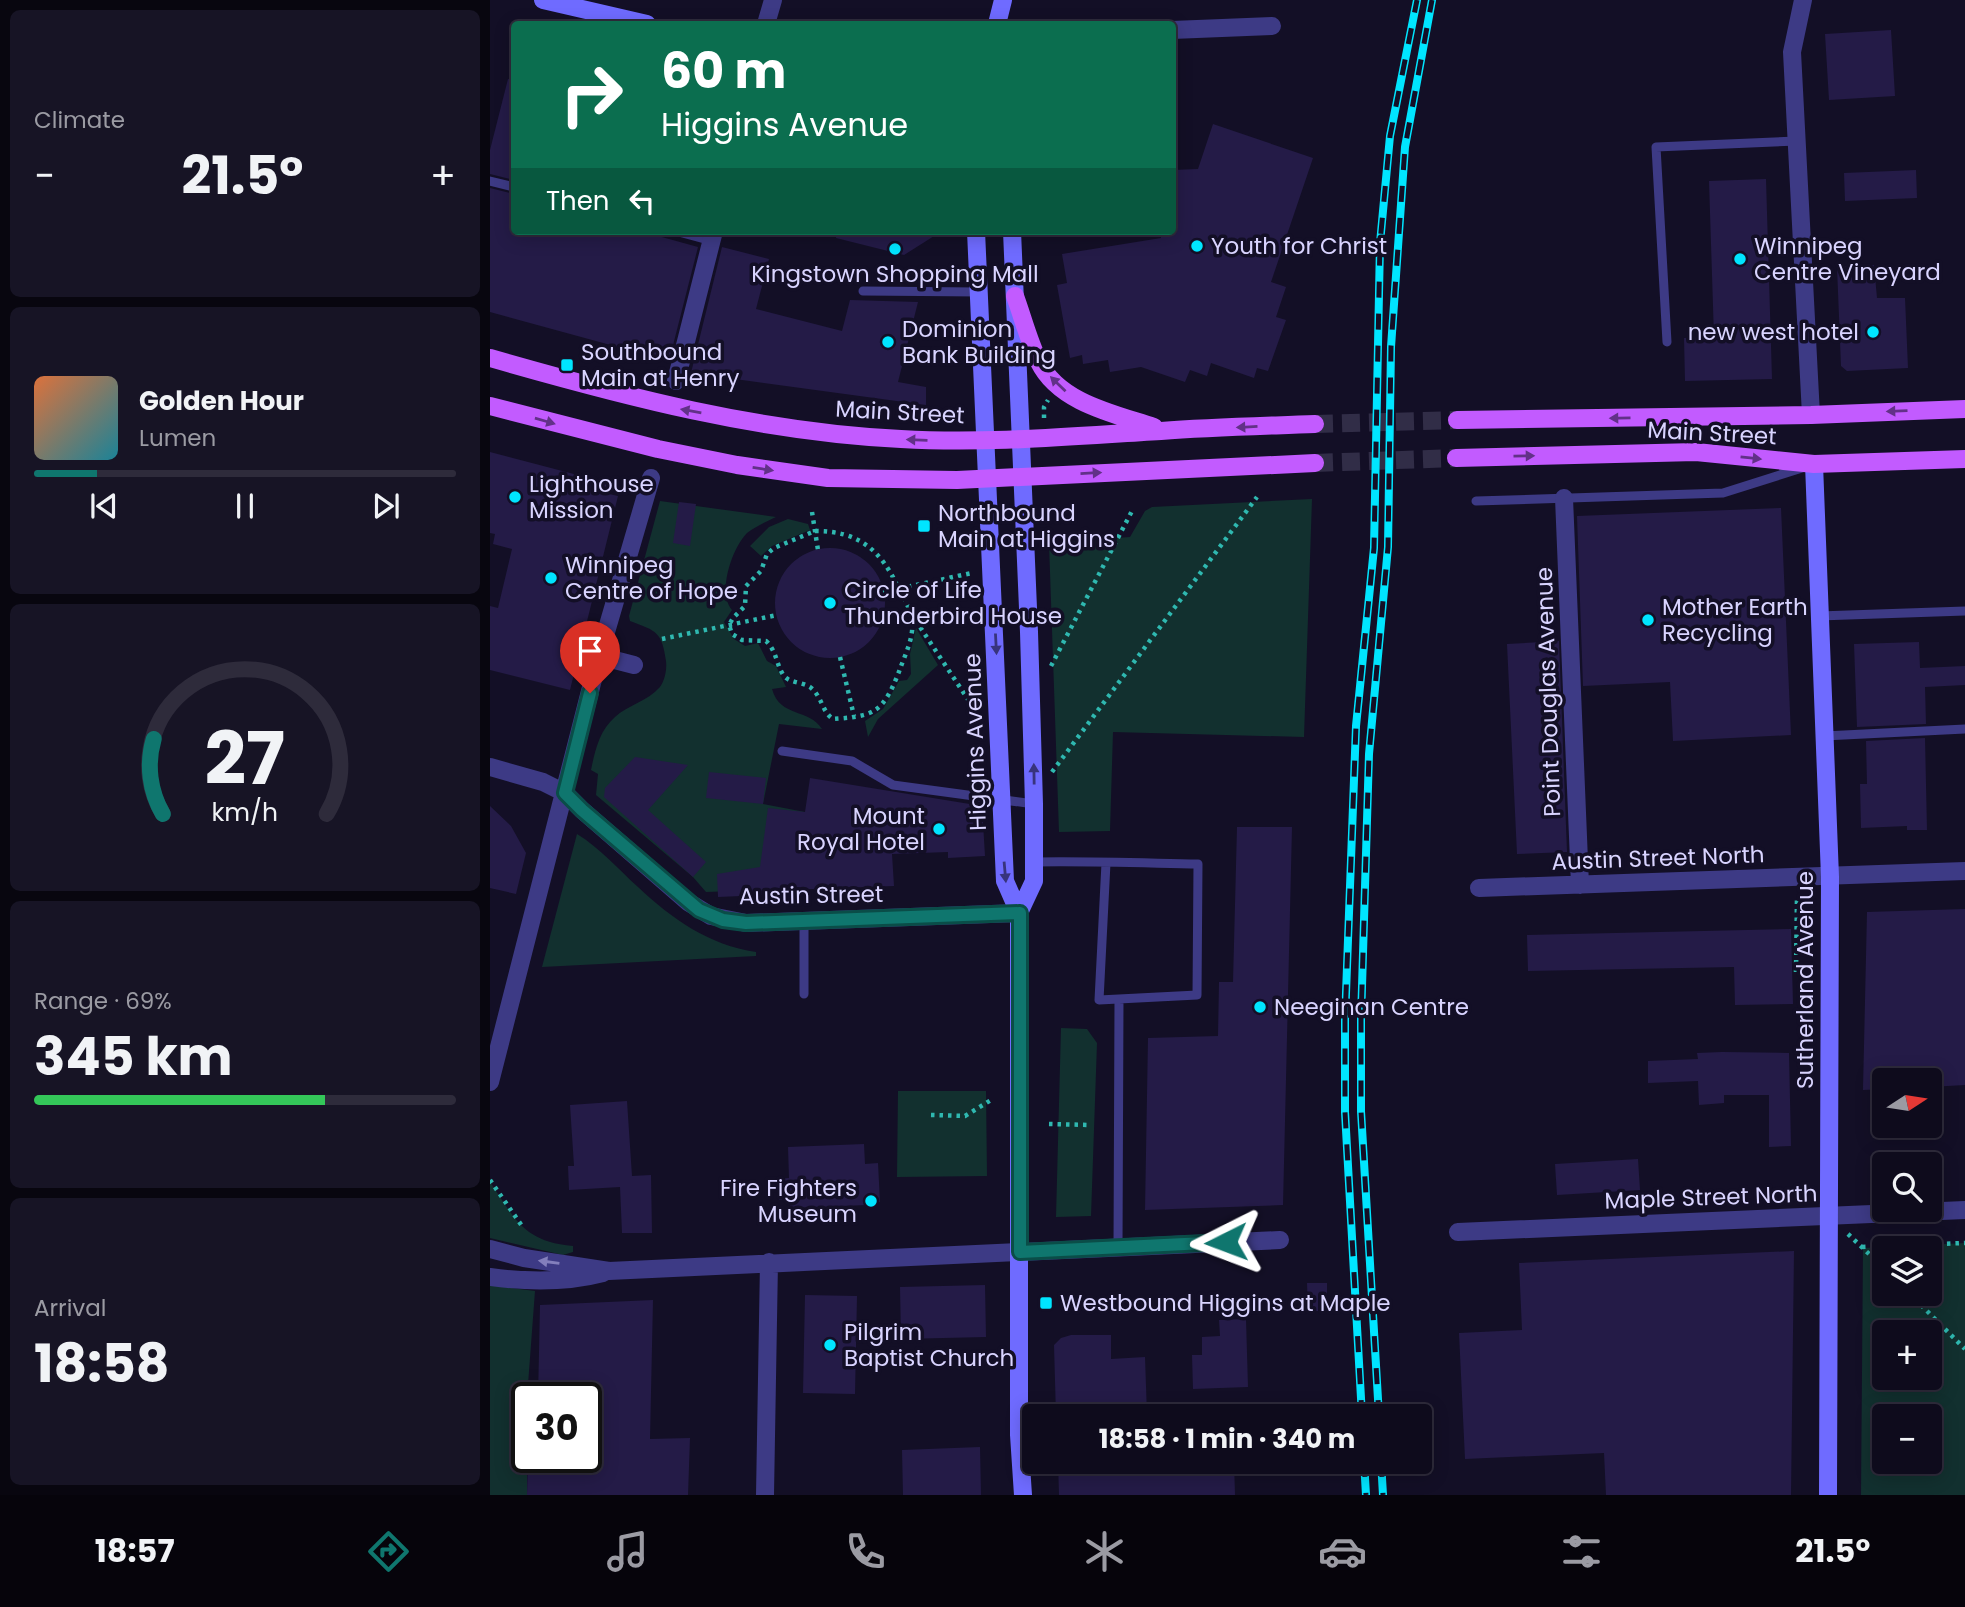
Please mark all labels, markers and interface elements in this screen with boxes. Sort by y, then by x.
text: 60 m [661,37,786,105]
icon: right [546,49,637,140]
text: Higgins Avenue [661,102,908,147]
text: Climate [34,104,125,136]
text: 21.5° [182,139,303,212]
text: − [34,149,55,202]
text: + [430,149,456,202]
icon: left [623,182,661,220]
text: Then [546,183,609,219]
place label: Youth for Christ [1211,230,1387,262]
place label: Winnipeg Centre Vineyard [1754,230,1941,288]
marker: Youth for Christ [1189,238,1205,254]
marker: Kingstown Shopping Mall [887,241,903,257]
marker: Winnipeg Centre Vineyard [1732,251,1748,267]
place label: Kingstown Shopping Mall [751,258,1039,290]
place label: Dominion Bank Building [902,313,1056,371]
place label: new west hotel [1688,316,1859,348]
marker: new west hotel [1865,324,1881,340]
marker: Dominion Bank Building [880,334,896,350]
place label: Southbound Main at Henry [581,336,739,394]
marker: Southbound Main at Henry [559,357,575,373]
one-way arrow [1049,376,1067,392]
text: Golden Hour [139,383,304,419]
street label: Main Street [835,393,965,431]
one-way arrow [680,405,702,416]
one-way arrow [1886,406,1908,417]
one-way arrow [1609,412,1631,424]
street label: Main Street [1647,414,1777,452]
one-way arrow [534,416,556,427]
one-way arrow [1235,421,1257,432]
text: Lumen [139,422,216,454]
one-way arrow [905,434,927,445]
one-way arrow [1513,450,1535,462]
one-way arrow [1740,452,1762,463]
one-way arrow [752,464,774,475]
place label: Lighthouse Mission [529,468,654,526]
one-way arrow [1081,468,1103,479]
icon: previous [85,487,123,525]
icon: pause [226,487,264,525]
icon: next [367,487,405,525]
marker: Lighthouse Mission [507,489,523,505]
place label: Northbound Main at Higgins [938,497,1115,555]
marker: Northbound Main at Higgins [916,518,932,534]
place label: Winnipeg Centre of Hope [565,549,738,607]
street label: Point Douglas Avenue [1528,567,1568,817]
marker: Winnipeg Centre of Hope [543,570,559,586]
place label: Circle of Life Thunderbird House [844,574,1062,632]
place label: Mother Earth Recycling [1662,591,1808,649]
marker: Circle of Life Thunderbird House [822,595,838,611]
marker: Mother Earth Recycling [1640,612,1656,628]
pin [560,621,620,693]
icon: arrive [571,632,609,670]
one-way arrow [990,634,1001,656]
street label: Higgins Avenue [956,653,994,831]
text: 27 [205,708,285,809]
one-way arrow [1028,763,1040,785]
text: km/h [212,794,278,829]
place label: Mount Royal Hotel [797,800,925,858]
marker: Mount Royal Hotel [931,821,947,837]
street label: Austin Street North [1551,838,1765,878]
one-way arrow [1000,861,1011,883]
street label: Sutherland Avenue [1789,871,1821,1089]
street label: Austin Street [738,878,884,912]
text: Range · 69% [34,985,172,1017]
place label: Neeginan Centre [1274,991,1469,1023]
marker: Neeginan Centre [1252,999,1268,1015]
text: 345 km [34,1020,233,1093]
north arrow [1872,1068,1942,1138]
map controls [1872,1068,1942,1474]
button: search [1872,1152,1942,1222]
place label: Fire Fighters Museum [720,1172,857,1230]
street label: Maple Street North [1604,1177,1818,1217]
marker: Fire Fighters Museum [863,1193,879,1209]
position arrow [1189,1205,1263,1279]
button: layers [1872,1236,1942,1306]
one-way arrow [538,1256,560,1267]
place label: Westbound Higgins at Maple [1060,1287,1391,1319]
text: Arrival [34,1292,106,1324]
marker: Westbound Higgins at Maple [1038,1295,1054,1311]
place label: Pilgrim Baptist Church [844,1316,1014,1374]
button: + [1872,1320,1942,1390]
text: 18:58 [34,1327,170,1400]
marker: Pilgrim Baptist Church [822,1337,838,1353]
speed limit sign: 30 [511,1382,602,1473]
button: − [1872,1404,1942,1474]
text: 18:58 · 1 min · 340 m [1099,1421,1355,1457]
icon: directions [364,1527,413,1576]
icon: music [603,1527,652,1576]
icon: phone [841,1527,890,1576]
icon: climate [1080,1527,1129,1576]
icon: car [1318,1527,1367,1576]
icon: filters [1557,1527,1606,1576]
text: 18:57 [95,1528,175,1573]
text: 21.5° [1795,1528,1870,1573]

